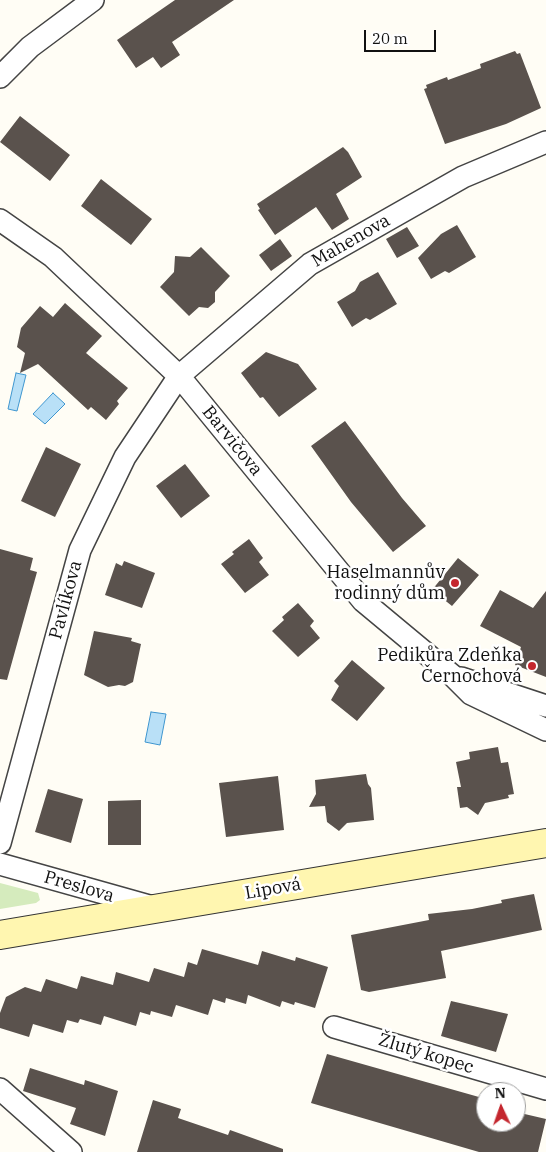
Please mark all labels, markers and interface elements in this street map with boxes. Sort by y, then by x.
scale bar [366,20,438,52]
text: 20 m [372,29,408,48]
street label: Mahenova [308,210,394,272]
street label: Barvičova [197,402,267,480]
street label: Pavlíkova [45,558,87,642]
place label: Haselmannův rodinný dům [326,562,445,604]
marker: Haselmannův rodinný dům [449,577,461,589]
place label: Pedikůra Zdeňka Černochová [377,645,522,688]
marker: Pedikůra Zdeňka Černochová [526,660,538,672]
street label: Preslova [41,867,117,907]
street label: Lipová [243,873,303,905]
street label: Žlutý kopec [376,1029,476,1079]
north arrow [476,1082,526,1132]
text: N [494,1084,506,1102]

